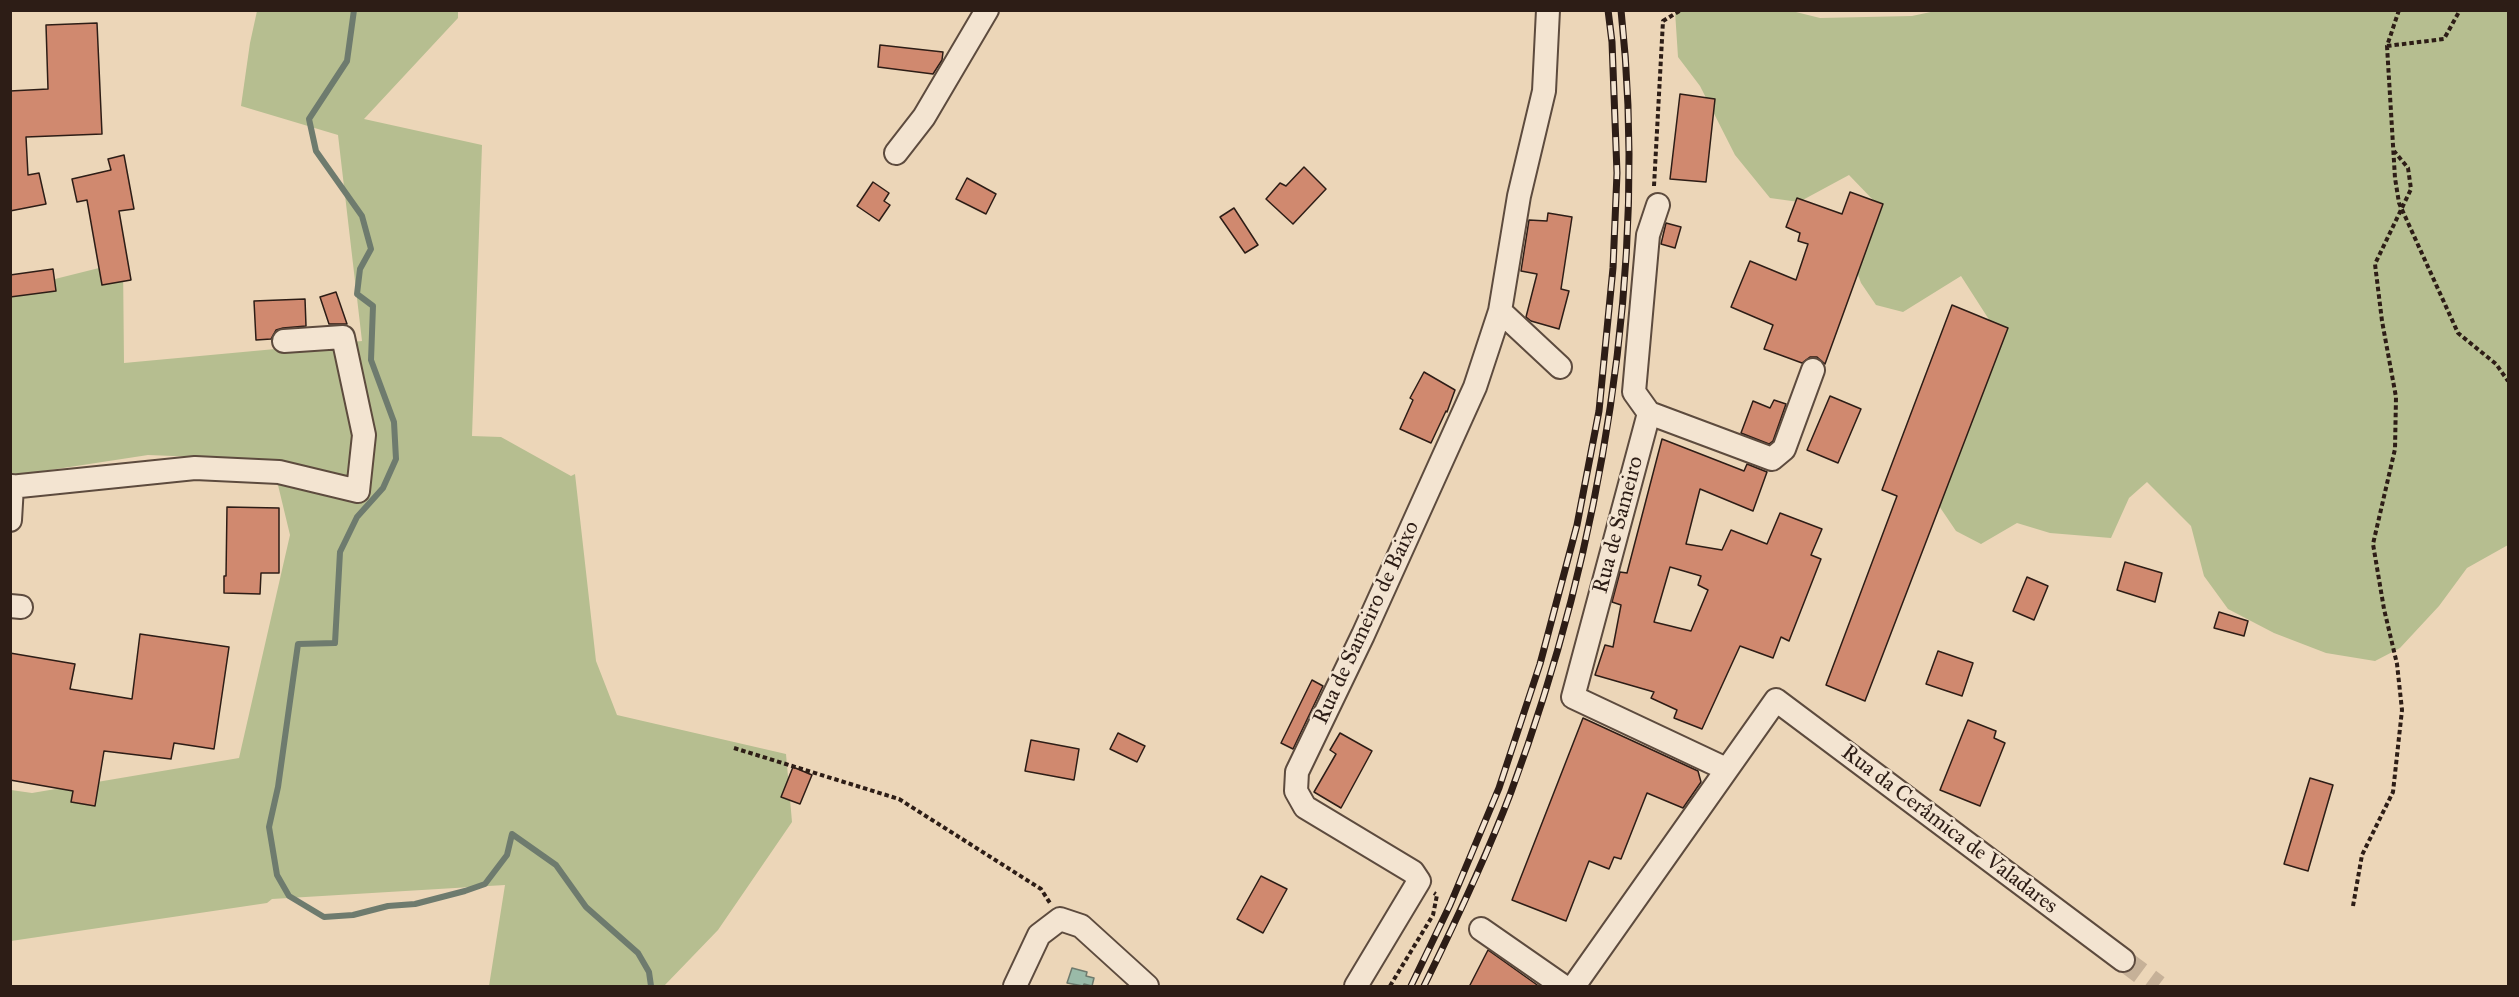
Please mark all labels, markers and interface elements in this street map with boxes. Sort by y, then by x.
street label: Rua de Sameiro [1588,454,1650,596]
street label: Rua de Sameiro de Baixo [1308,517,1426,729]
street label: Rua da Cerâmica de Valadares [1836,740,2062,920]

